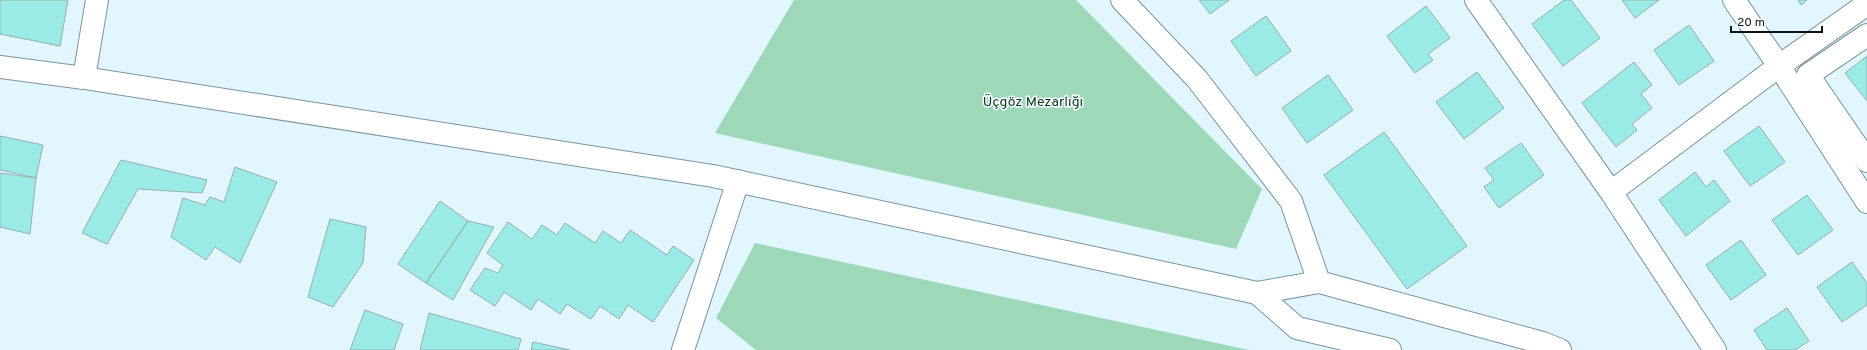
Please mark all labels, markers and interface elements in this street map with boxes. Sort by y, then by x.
scale bar [1731,8,1822,34]
text: 20 m [1737,15,1765,31]
park label: Üçgöz Mezarlığı [983,93,1083,111]

